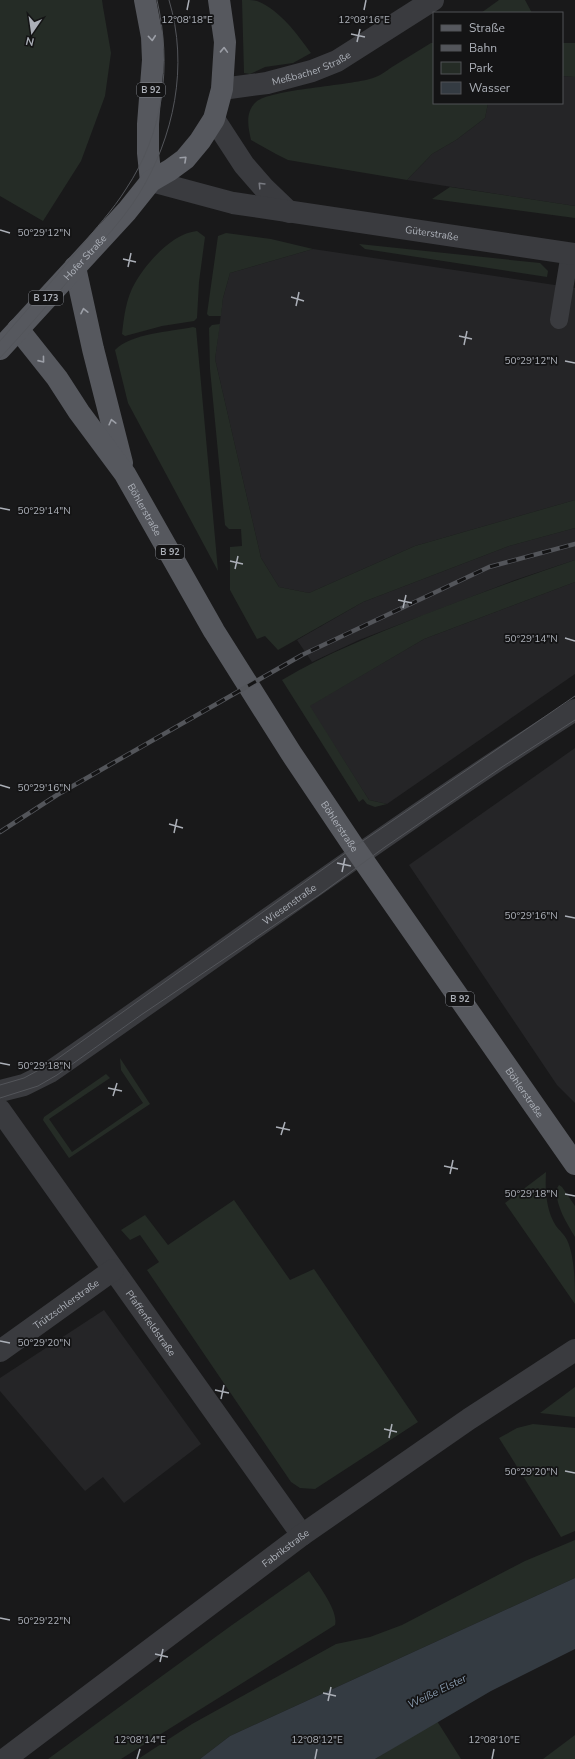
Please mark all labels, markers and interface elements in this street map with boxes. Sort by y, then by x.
north arrow [12,12,52,52]
legend [433,12,563,104]
text: 12°08'18"E [161,13,213,27]
text: 12°08'16"E [338,13,390,27]
text: Straße [469,20,505,36]
text: N [24,33,36,49]
one-way arrow [147,35,156,41]
text: Bahn [469,40,497,56]
one-way arrow [220,47,229,53]
street label: Meßbacher Straße [270,48,354,89]
text: Park [469,60,494,76]
text: Wasser [469,80,511,96]
road number: B 92 [137,83,165,97]
one-way arrow [179,156,187,164]
one-way arrow [258,182,266,190]
street label: Güterstraße [404,223,459,245]
text: 50°29'12"N [17,226,71,240]
street label: Hofer Straße [61,232,110,284]
road number: B 173 [29,291,63,305]
one-way arrow [81,308,89,314]
text: 50°29'12"N [504,354,558,368]
one-way arrow [37,355,44,362]
one-way arrow [108,419,117,426]
street label: Böhlerstraße [124,481,165,539]
text: 50°29'14"N [17,504,71,518]
road number: B 92 [156,545,184,559]
text: 50°29'14"N [504,632,558,646]
text: 50°29'16"N [17,781,71,795]
street label: Böhlerstraße [317,798,361,855]
street label: Wiesenstraße [260,881,319,929]
text: 50°29'16"N [504,909,558,923]
road number: B 92 [446,992,474,1006]
text: 50°29'18"N [17,1059,71,1073]
street label: Böhlerstraße [502,1065,546,1121]
text: 50°29'18"N [504,1187,558,1201]
street label: Trützschlerstraße [31,1276,102,1333]
street label: Pfaffenfeldstraße [122,1287,179,1359]
text: 50°29'20"N [17,1336,71,1350]
text: 50°29'20"N [504,1465,558,1479]
street label: Fabrikstraße [259,1526,312,1571]
text: 50°29'22"N [17,1614,71,1628]
water label: Weiße Elster [405,1670,470,1712]
text: 12°08'14"E [114,1733,166,1747]
text: 12°08'12"E [291,1733,343,1747]
text: 12°08'10"E [468,1733,520,1747]

